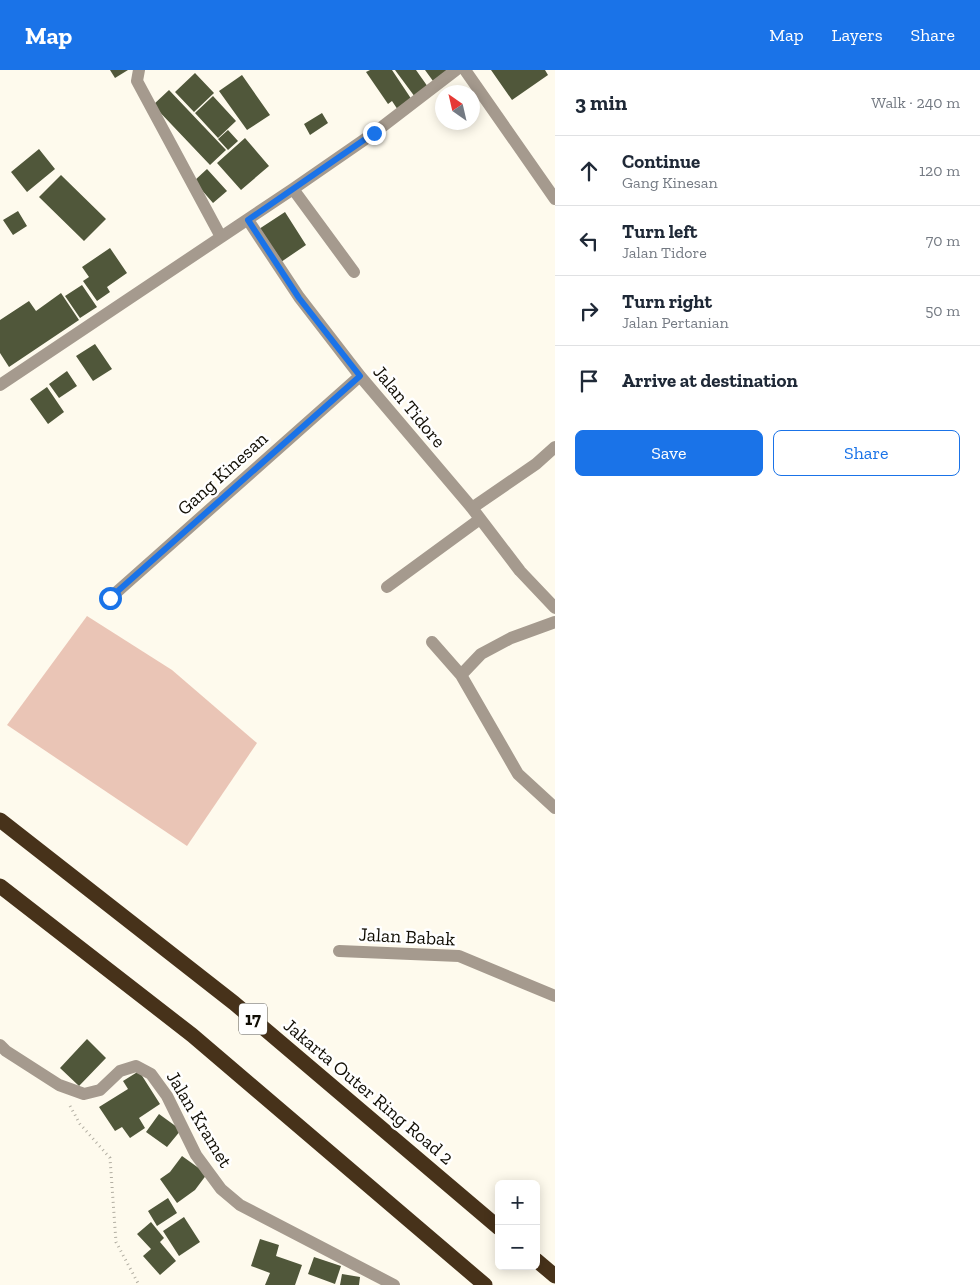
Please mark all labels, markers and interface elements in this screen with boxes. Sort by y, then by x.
text: Map [25,21,72,50]
text: Map [769,24,804,46]
text: Layers [832,24,883,46]
text: Share [911,24,955,46]
north arrow [435,85,480,130]
text: 3 min [575,90,627,115]
text: Walk · 240 m [871,93,960,112]
route end [363,122,386,145]
text: Continue [622,150,700,173]
icon: ahead [575,157,603,185]
text: 120 m [919,161,960,180]
text: Gang Kinesan [622,173,718,192]
text: Turn left [622,220,697,243]
icon: left [575,227,603,255]
text: 70 m [926,231,960,250]
text: Jalan Tidore [622,243,707,262]
text: Turn right [622,290,712,313]
icon: right [575,297,603,325]
text: 50 m [925,301,960,320]
text: Jalan Pertanian [622,313,729,332]
street label: Jalan Tidore [368,360,451,452]
icon: arrive [575,367,603,395]
text: Arrive at destination [622,369,798,392]
street label: Gang Kinesan [172,427,272,520]
button: Save [575,430,763,476]
button: Share [773,430,960,476]
route start [99,587,122,610]
street label: Jalan Babak [358,922,456,951]
road number: 17 [239,1004,267,1034]
street label: Jakarta Outer Ring Road 2 [279,1013,458,1169]
street label: Jalan Kramet [162,1067,237,1172]
map controls [495,1180,540,1270]
button: + [495,1180,540,1225]
button: − [495,1225,540,1270]

